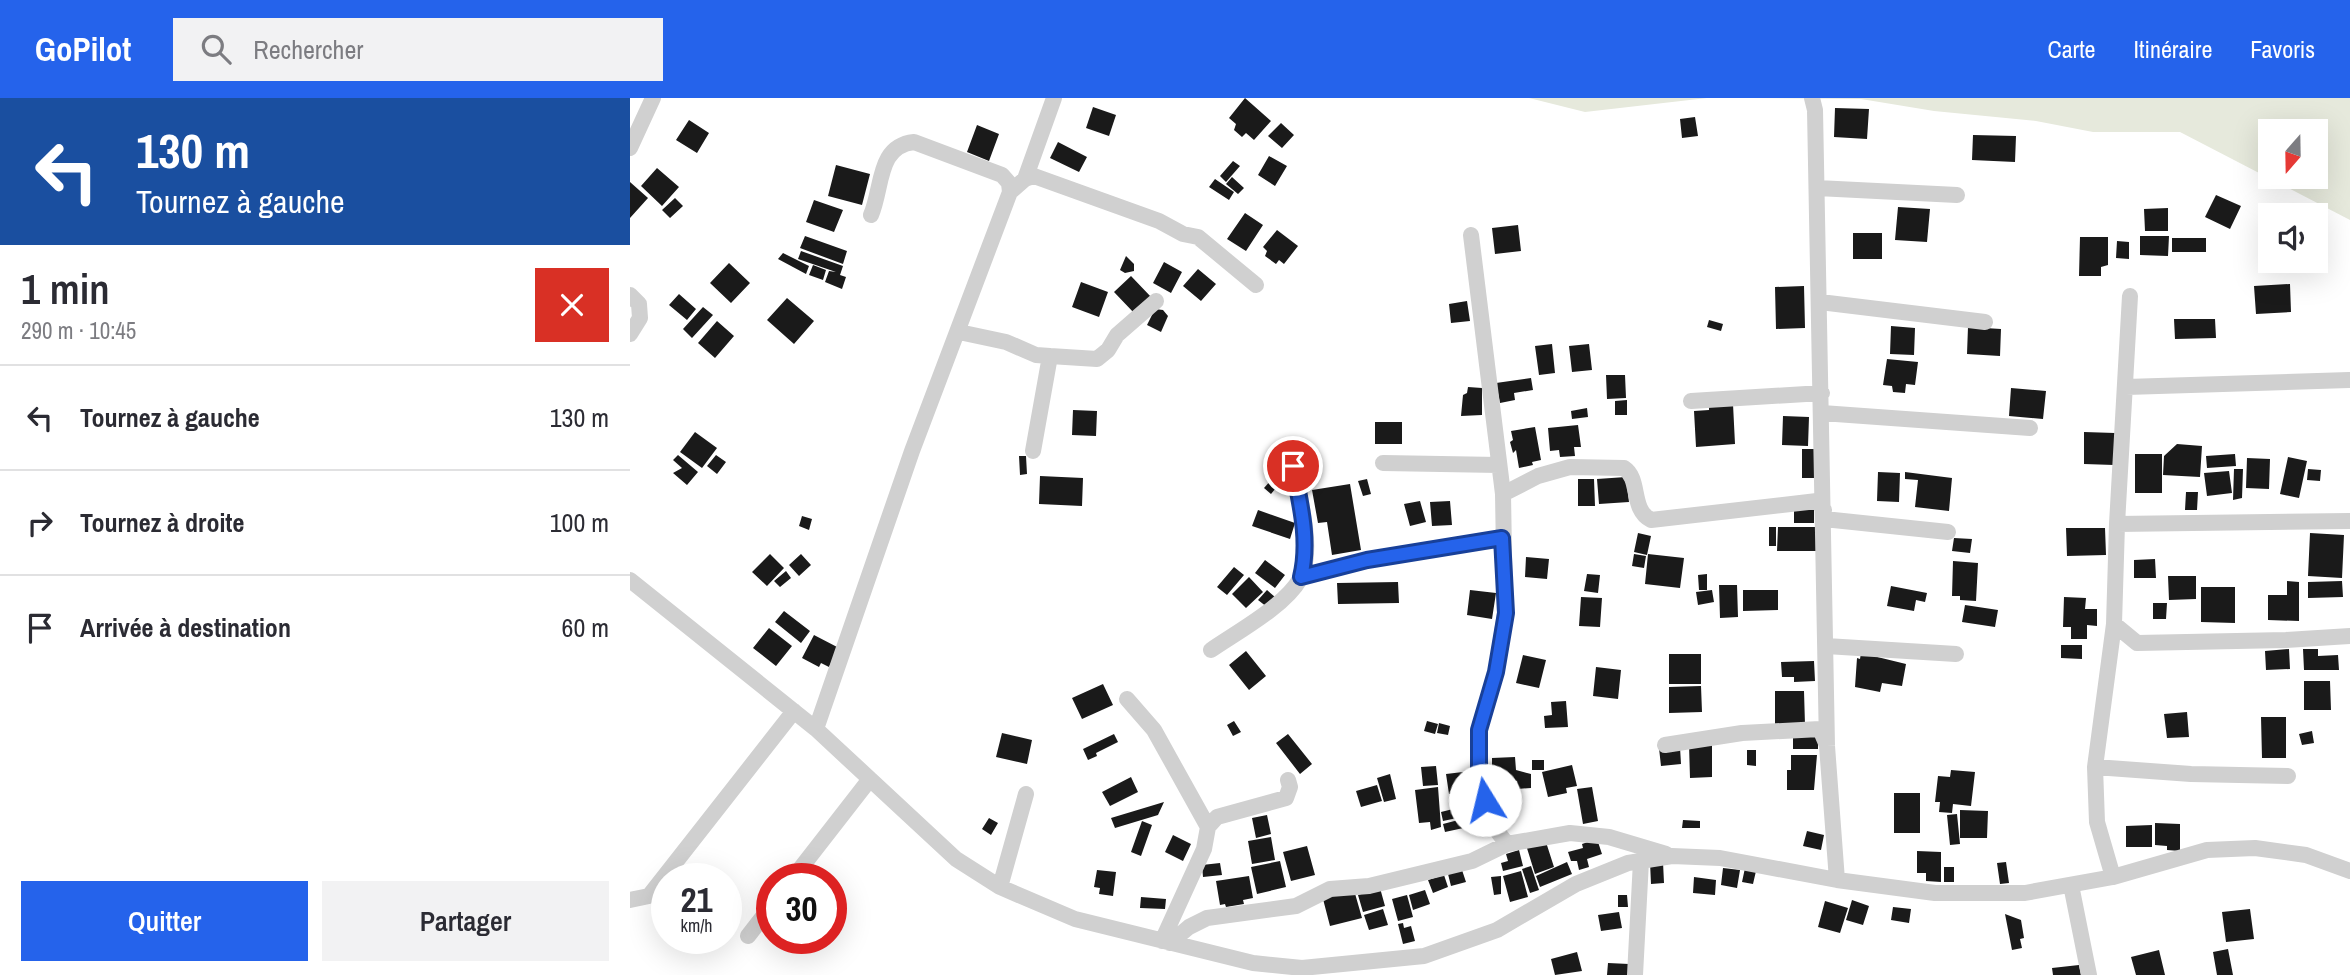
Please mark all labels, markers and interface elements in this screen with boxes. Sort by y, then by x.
search box [173,18,663,81]
text: GoPilot [35,27,131,71]
icon: search [197,30,235,68]
text: Rechercher [253,32,363,67]
text: Carte [2047,33,2096,65]
text: Itinéraire [2134,33,2212,65]
text: Favoris [2250,33,2315,65]
text: 130 m [136,117,250,183]
north arrow [2258,119,2328,189]
map controls [2258,119,2328,273]
icon: left [21,126,112,217]
text: Tournez à gauche [136,180,345,223]
button: sound [2258,203,2328,273]
text: 1 min [21,261,110,317]
button: close [535,268,609,342]
text: 290 m · 10:45 [21,315,136,346]
icon: left [21,399,59,437]
text: Tournez à gauche [80,400,260,435]
text: 130 m [550,400,609,435]
pin [1263,436,1323,496]
icon: arrive [1274,447,1312,485]
icon: right [21,504,59,542]
text: Tournez à droite [80,505,244,540]
text: 100 m [550,505,609,540]
icon: arrive [21,609,59,647]
text: Arrivée à destination [80,610,291,645]
text: 60 m [562,610,609,645]
position arrow [1448,763,1522,837]
speed limit sign: 30 [756,863,847,954]
text: 21 [681,876,712,923]
button: Quitter [21,881,308,961]
button: Partager [322,881,609,961]
text: km/h [681,913,713,938]

